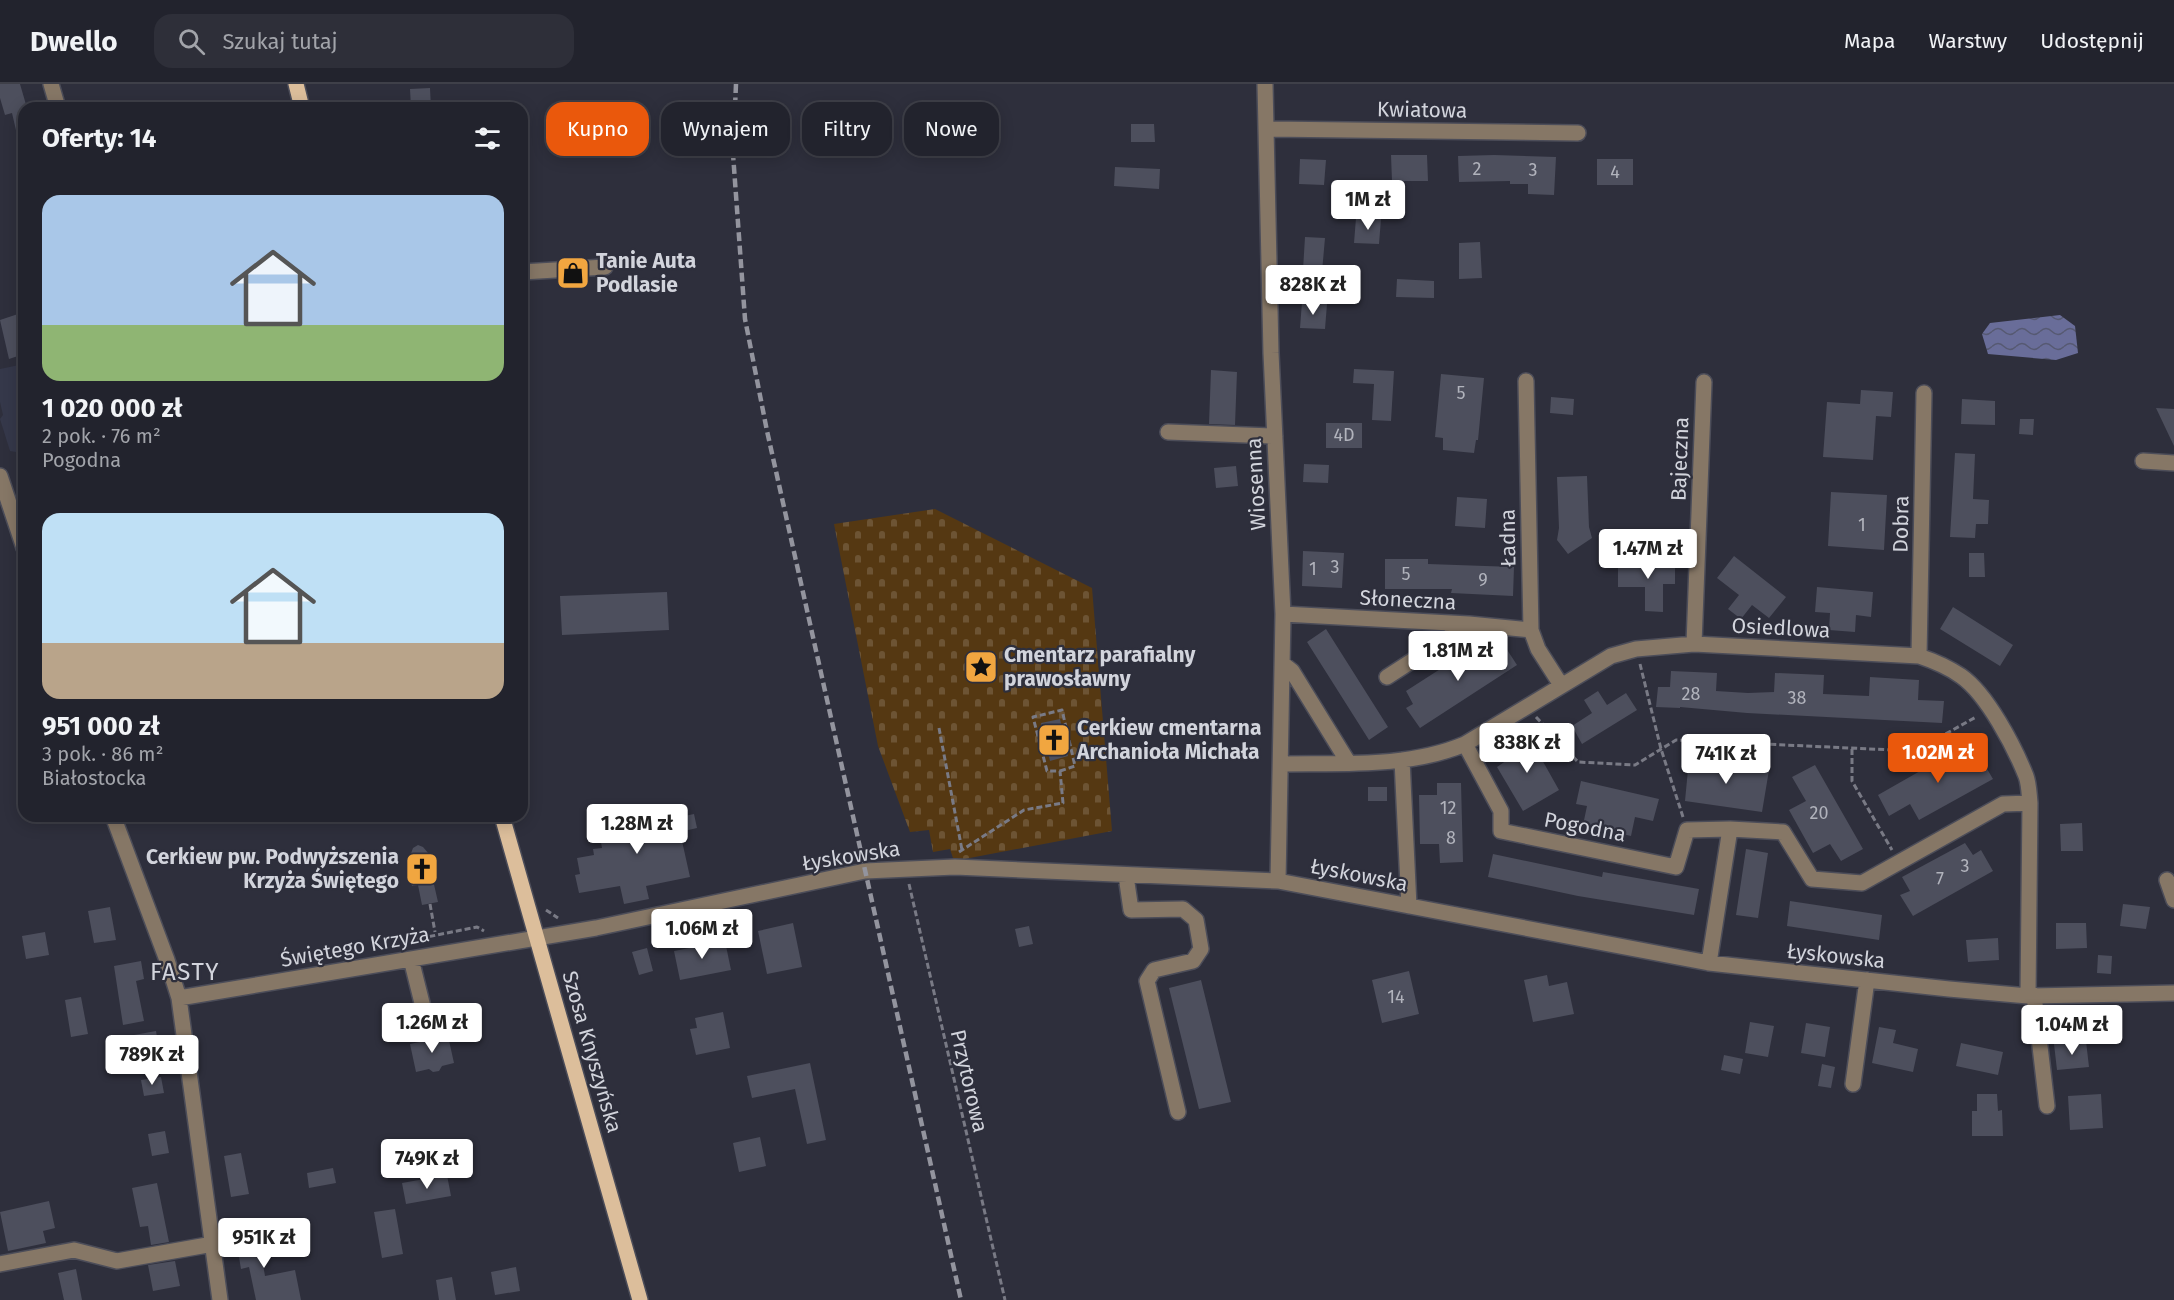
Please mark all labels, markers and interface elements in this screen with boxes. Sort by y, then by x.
search box [154,14,574,68]
text: Dwello [30,25,118,58]
icon: search [175,25,208,58]
text: Szukaj tutaj [223,28,338,55]
text: Mapa [1844,28,1895,54]
text: Warstwy [1928,28,2007,54]
text: Udostępnij [2040,28,2144,54]
street label: Kwiatowa [1377,96,1467,124]
chip: Kupno [546,102,649,156]
chip: Wynajem [661,102,790,156]
chip: Filtry [802,102,892,156]
chip: Nowe [904,102,999,156]
icon: filters [471,122,504,155]
text: Oferty: 14 [42,123,156,154]
house number: 2 [1473,158,1482,180]
house number: 3 [1529,159,1537,181]
house number: 4 [1610,161,1620,183]
pin: 1M zł [1326,180,1410,231]
text: 1M zł [1345,187,1391,211]
icon: home [219,234,327,342]
place label: Tanie Auta Podlasie [596,248,696,298]
shop icon: Tanie Auta Podlasie [555,255,591,291]
pin: 828K zł [1258,265,1368,316]
text: 828K zł [1280,272,1346,296]
house number: 5 [1456,382,1466,404]
text: 1 020 000 zł [42,393,183,424]
street label: Bajeczna [1666,416,1694,502]
text: 2 pok. · 76 m² [42,424,161,448]
house number: 4D [1333,424,1355,446]
street label: Wiosenna [1241,437,1271,531]
text: Pogodna [42,448,121,472]
street label: Dobra [1888,495,1914,553]
street label: Ładna [1494,509,1522,567]
house number: 1 [1858,514,1866,536]
pin: 1.47M zł [1586,529,1710,580]
text: 1.47M zł [1613,536,1683,560]
icon: home [219,552,327,660]
house number: 3 [1331,556,1339,578]
house number: 1 [1309,558,1317,580]
house number: 5 [1401,563,1411,585]
house number: 9 [1478,569,1488,591]
street label: Słoneczna [1359,584,1457,616]
street label: Osiedlowa [1731,612,1831,644]
pin: 1.81M zł [1396,631,1520,682]
text: 1.81M zł [1423,638,1493,662]
place label: Cmentarz parafialny prawosławny [1004,642,1196,692]
place icon: Cmentarz parafialny prawosławny [963,649,999,685]
house number: 28 [1682,683,1700,705]
house number: 38 [1788,687,1807,709]
text: 951 000 zł [42,711,160,742]
place label: Cerkiew cmentarna Archanioła Michała [1076,715,1261,765]
church icon: Cerkiew cmentarna Archanioła Michała [1036,722,1072,758]
pin: 838K zł [1472,723,1582,774]
text: 838K zł [1493,730,1561,754]
pin: 1.02M zł [1876,733,2000,784]
pin: 741K zł [1671,734,1781,785]
text: 1.02M zł [1902,740,1974,764]
text: 741K zł [1695,741,1757,765]
text: 3 pok. · 86 m² [42,742,163,766]
text: Białostocka [42,766,147,790]
house number: 12 [1440,797,1456,819]
house number: 20 [1810,802,1828,824]
pin: 1.28M zł [575,804,699,855]
street label: Pogodna [1542,806,1628,848]
text: 1.28M zł [601,811,673,835]
house number: 8 [1446,827,1456,849]
street label: Łyskowska [800,835,902,877]
place label: Cerkiew pw. Podwyższenia Krzyża Świętego [146,844,399,894]
church icon: Cerkiew pw. Podwyższenia Krzyża Świętego [404,851,440,887]
street label: Łyskowska [1308,853,1410,897]
house number: 3 [1961,855,1969,877]
house number: 7 [1936,868,1944,890]
pin: 1.06M zł [640,909,764,960]
text: 1.06M zł [665,916,739,940]
street label: Świętego Krzyża [278,921,432,973]
street label: Łyskowska [1785,938,1887,974]
district label: FASTY [150,958,220,986]
street label: Szosa Knyszyńska [556,968,628,1136]
house number: 14 [1387,986,1405,1008]
pin: 1.26M zł [370,1003,494,1054]
pin: 1.04M zł [2010,1005,2134,1056]
text: 1.26M zł [396,1010,468,1034]
text: 1.04M zł [2035,1012,2109,1036]
street label: Przytorowa [945,1027,993,1135]
pin: 789K zł [97,1035,207,1086]
text: 789K zł [120,1042,185,1066]
pin: 749K zł [372,1139,482,1190]
text: 749K zł [395,1146,459,1170]
pin: 951K zł [209,1218,319,1269]
text: 951K zł [232,1225,296,1249]

